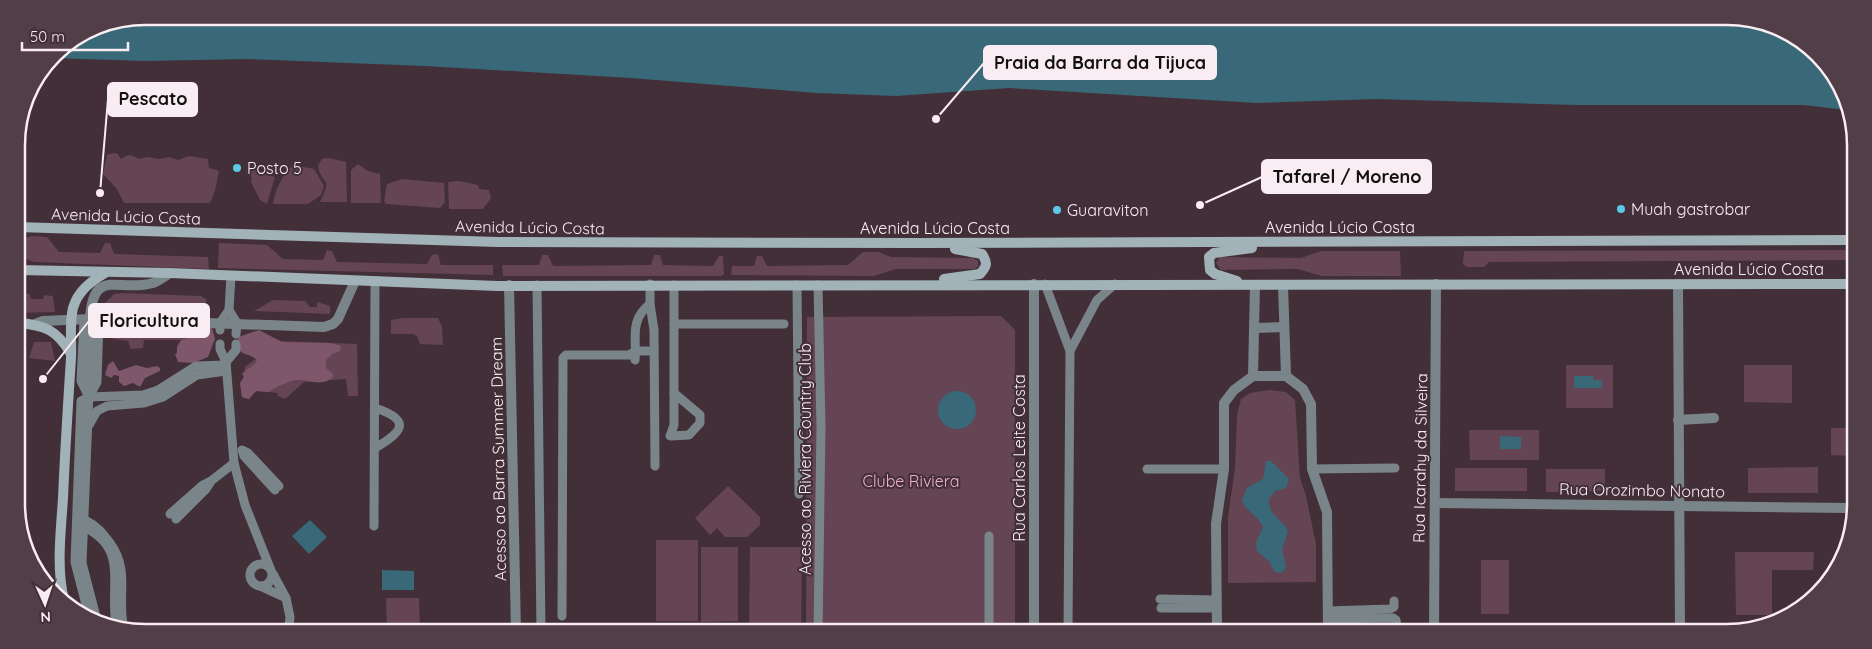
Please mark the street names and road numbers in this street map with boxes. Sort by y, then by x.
street label: Avenida Lúcio Costa [51,203,201,229]
street label: Avenida Lúcio Costa [455,216,605,238]
street label: Avenida Lúcio Costa [1265,217,1415,237]
street label: Avenida Lúcio Costa [860,218,1010,238]
street label: Avenida Lúcio Costa [1674,259,1824,279]
street label: Acesso ao Barra Summer Dream [486,337,510,581]
street label: Acesso ao Riviera Country Club [795,343,815,575]
street label: Rua Icarahy da Silveira [1409,373,1431,543]
street label: Rua Carlos Leite Costa [1009,374,1029,542]
street label: Rua Orozimbo Nonato [1559,479,1725,501]

